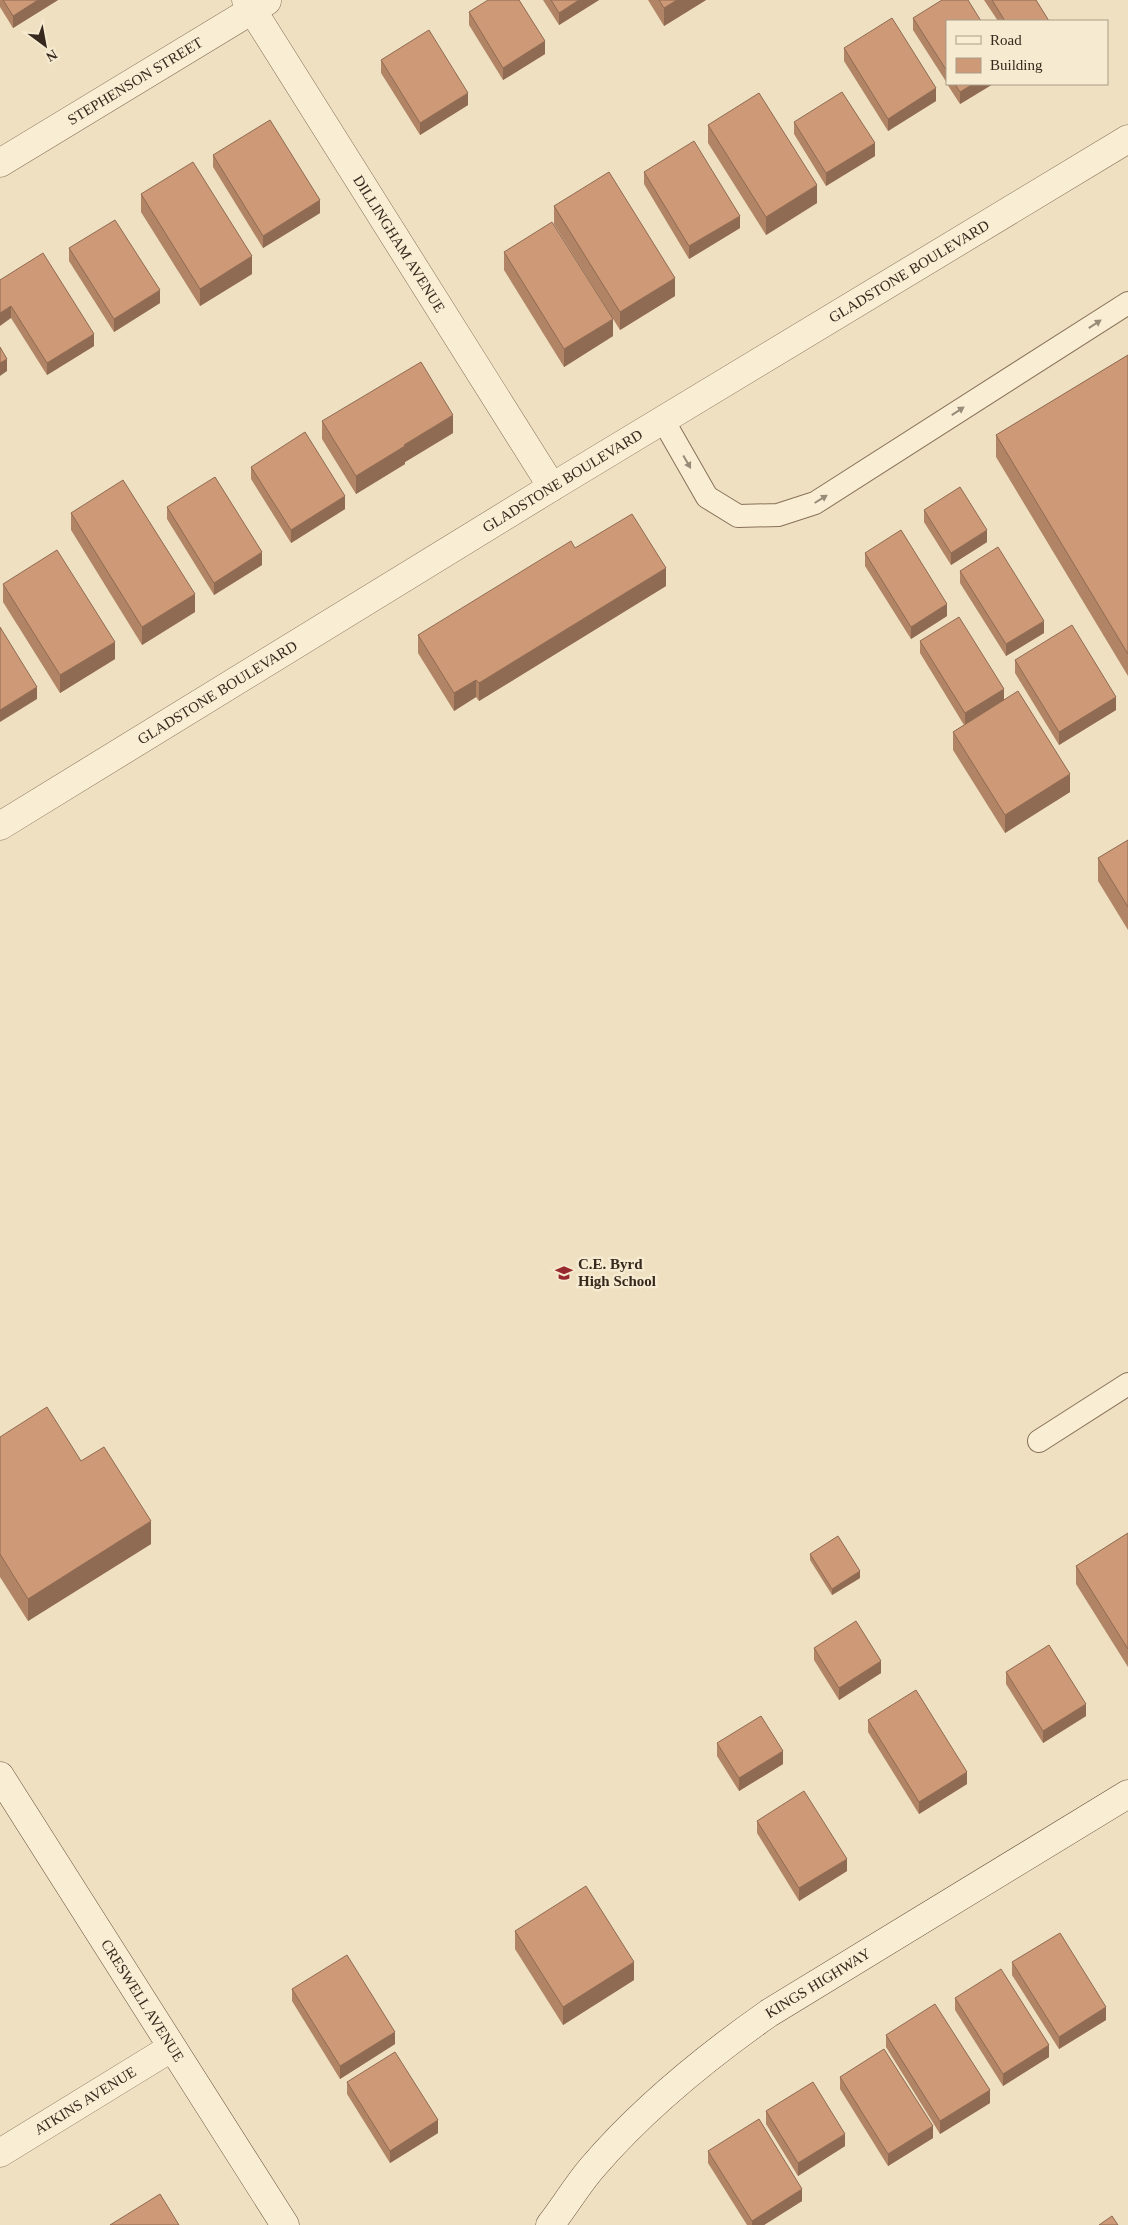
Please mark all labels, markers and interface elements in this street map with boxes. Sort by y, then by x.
north arrow [20,20,70,70]
legend [946,20,1108,85]
text: Road [990,32,1022,48]
street label: STEPHENSON STREET [65,34,205,128]
text: N [43,47,60,65]
text: Building [990,57,1043,73]
street label: DILLINGHAM AVENUE [350,172,448,315]
street label: GLADSTONE BOULEVARD [826,217,992,326]
one-way arrow [1088,319,1102,329]
one-way arrow [951,407,965,416]
street label: GLADSTONE BOULEVARD [480,426,646,536]
one-way arrow [683,456,692,469]
one-way arrow [814,494,828,503]
street label: GLADSTONE BOULEVARD [135,637,300,748]
place label: C.E. Byrd High School [578,1256,656,1289]
school or university icon: C.E. Byrd High School [554,1263,574,1283]
street label: CRESWELL AVENUE [98,1937,187,2065]
street label: KINGS HIGHWAY [763,1945,873,2021]
street label: ATKINS AVENUE [32,2063,139,2138]

